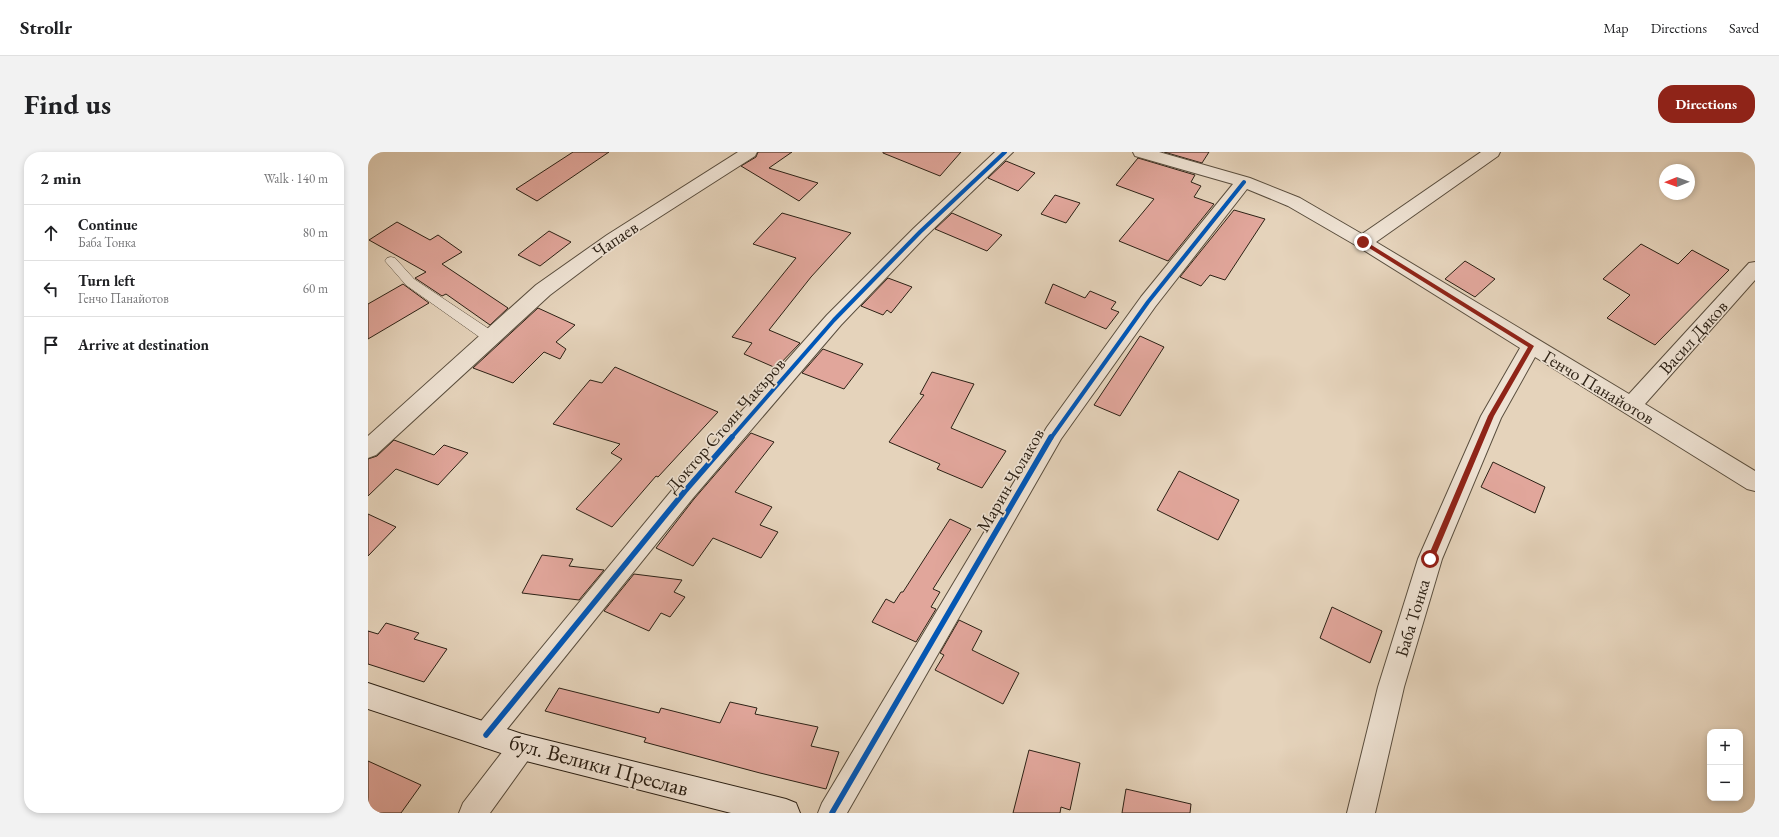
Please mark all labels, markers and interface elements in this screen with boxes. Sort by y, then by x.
text: Strollr [20,15,72,40]
text: Map [1603,19,1629,37]
text: Directions [1651,19,1707,37]
text: Saved [1729,19,1759,37]
button: Directions [1658,85,1755,123]
text: Find us [24,86,111,122]
north arrow [1659,164,1695,200]
text: 2 min [40,167,81,189]
text: Walk · 140 m [264,170,328,187]
text: Continue [78,215,138,234]
street label: Чапаев [588,215,643,263]
icon: ahead [40,222,62,244]
text: 80 m [303,224,328,241]
route end [1354,233,1372,251]
text: Баба Тонка [78,234,136,251]
text: Turn left [78,271,135,290]
icon: left [40,278,62,300]
text: 60 m [303,280,328,297]
text: Генчо Панайотов [78,290,169,307]
street label: Васил Дяков [1654,295,1733,379]
icon: arrive [40,334,62,356]
text: Arrive at destination [78,335,209,354]
street label: Генчо Панайотов [1539,345,1659,429]
street label: Доктор Стоян Чакъров [660,352,790,497]
street label: Марин Чолаков [971,424,1049,536]
route start [1421,550,1439,568]
street label: Баба Тонка [1389,575,1435,660]
street label: бул. Велики Преслав [506,727,692,803]
map controls [1707,729,1743,801]
button: + [1707,729,1743,765]
button: − [1707,765,1743,801]

